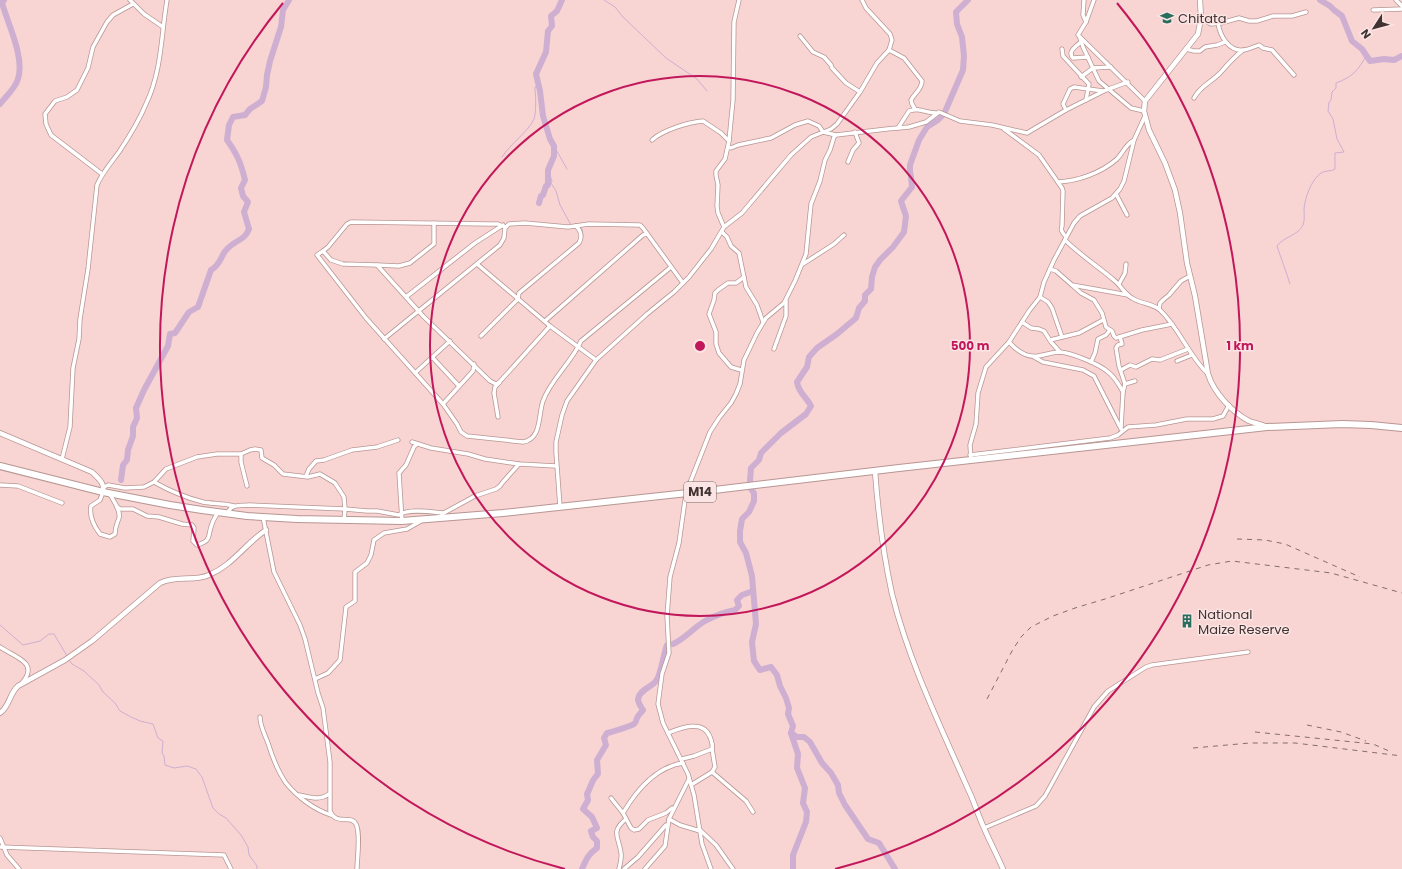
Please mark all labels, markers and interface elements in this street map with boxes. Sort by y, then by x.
north arrow [1354,8,1394,48]
place label: Chitata [1178,9,1227,28]
school or university icon: Chitata [1159,10,1175,26]
text: N [1357,26,1375,42]
text: 500 m [951,337,990,354]
text: 1 km [1226,337,1254,354]
centre of rings [693,339,707,353]
road number: M14 [684,482,716,502]
place label: National Maize Reserve [1198,605,1290,639]
building icon: National Maize Reserve [1179,613,1195,629]

